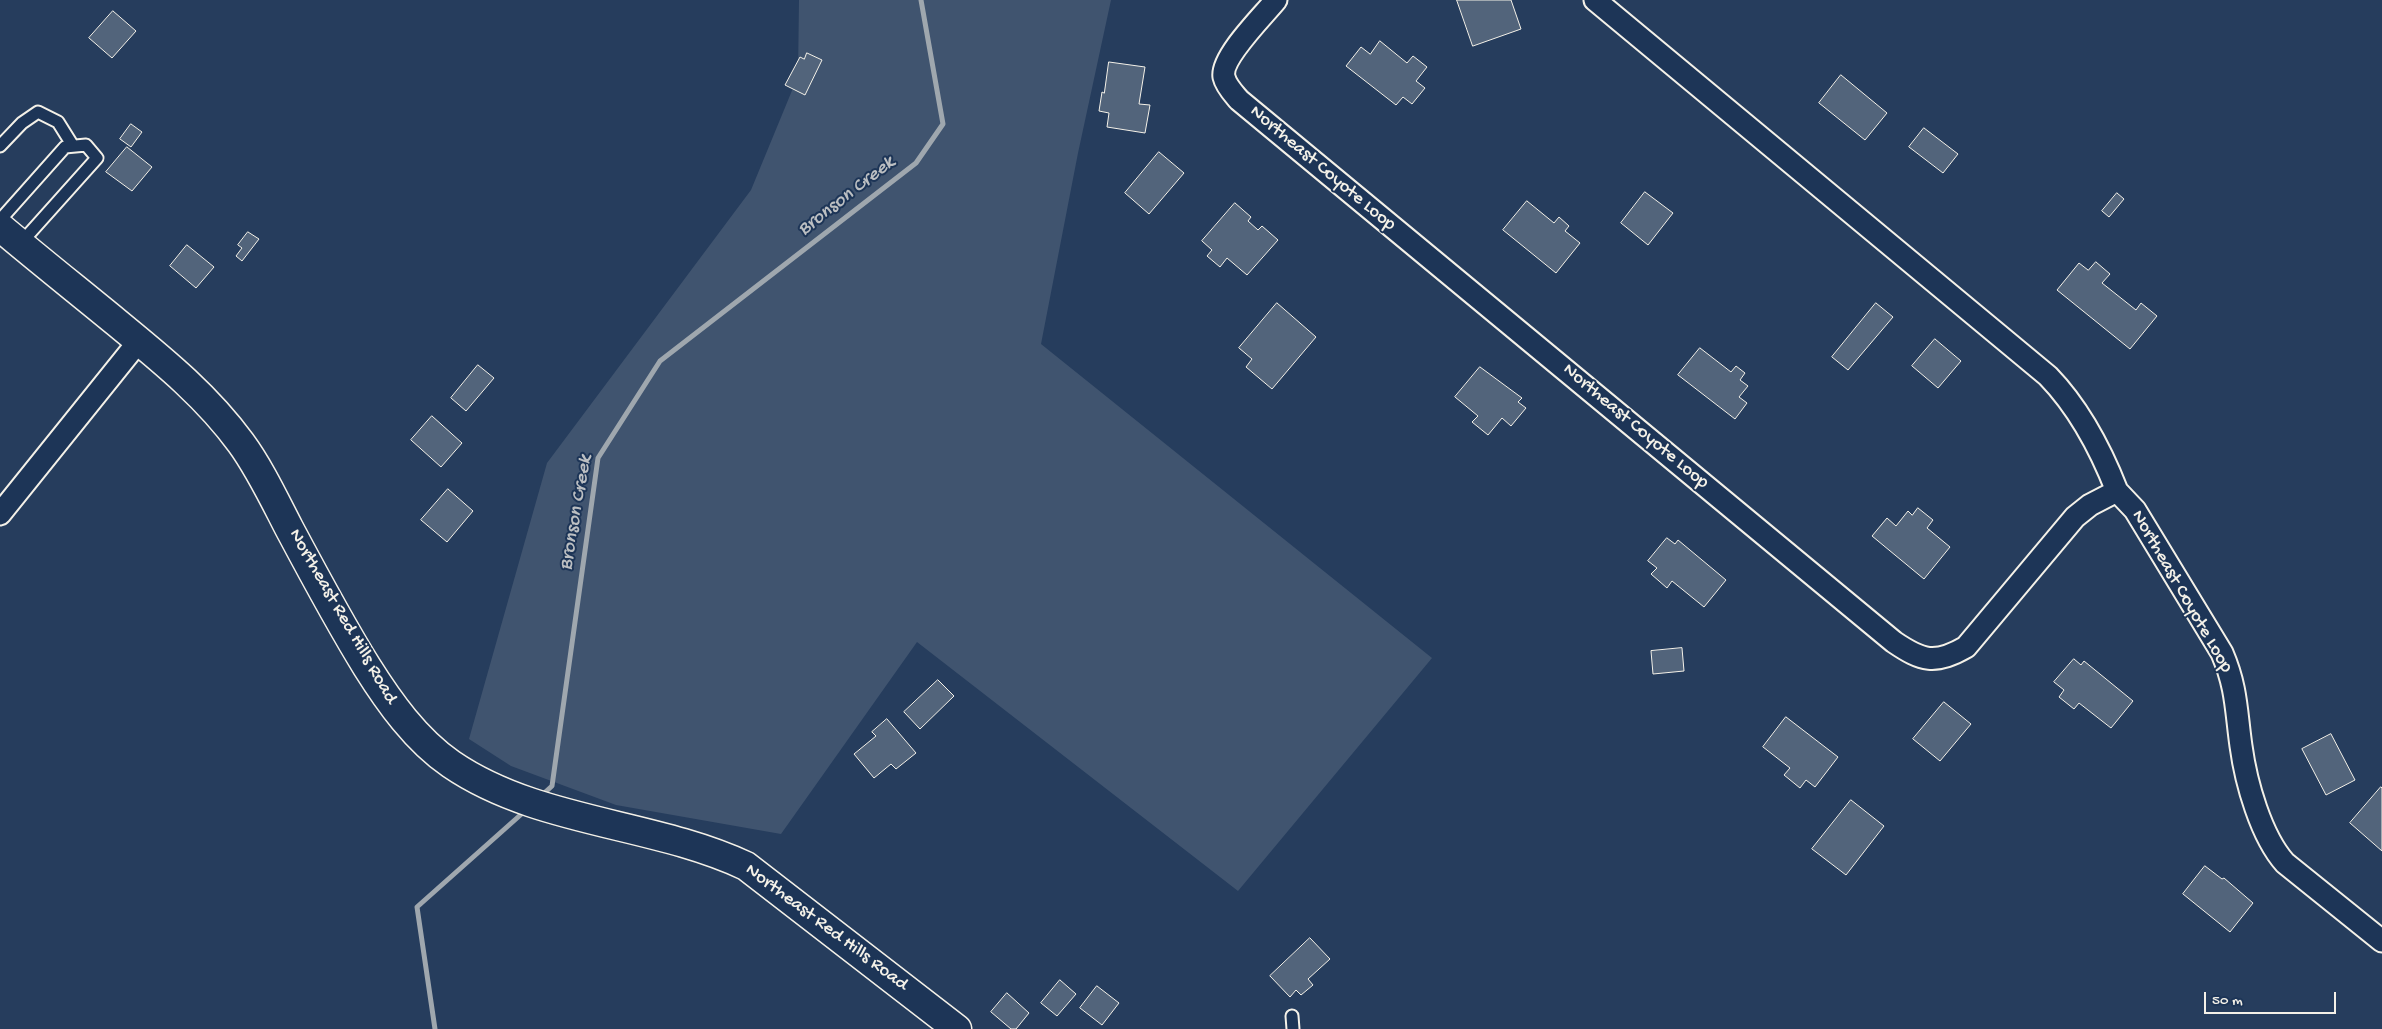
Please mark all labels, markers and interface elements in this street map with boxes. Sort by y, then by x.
street label: Northeast Coyote Loop [1244,101,1400,237]
water label: Bronson Creek [794,152,900,242]
street label: Northeast Coyote Loop [1557,359,1713,495]
water label: Bronson Creek [555,453,599,573]
street label: Northeast Coyote Loop [2125,507,2237,677]
street label: Northeast Red Hills Road [283,525,401,709]
street label: Northeast Red Hills Road [740,859,912,997]
scale bar [2207,982,2340,1014]
text: 50 m [2212,992,2243,1010]

